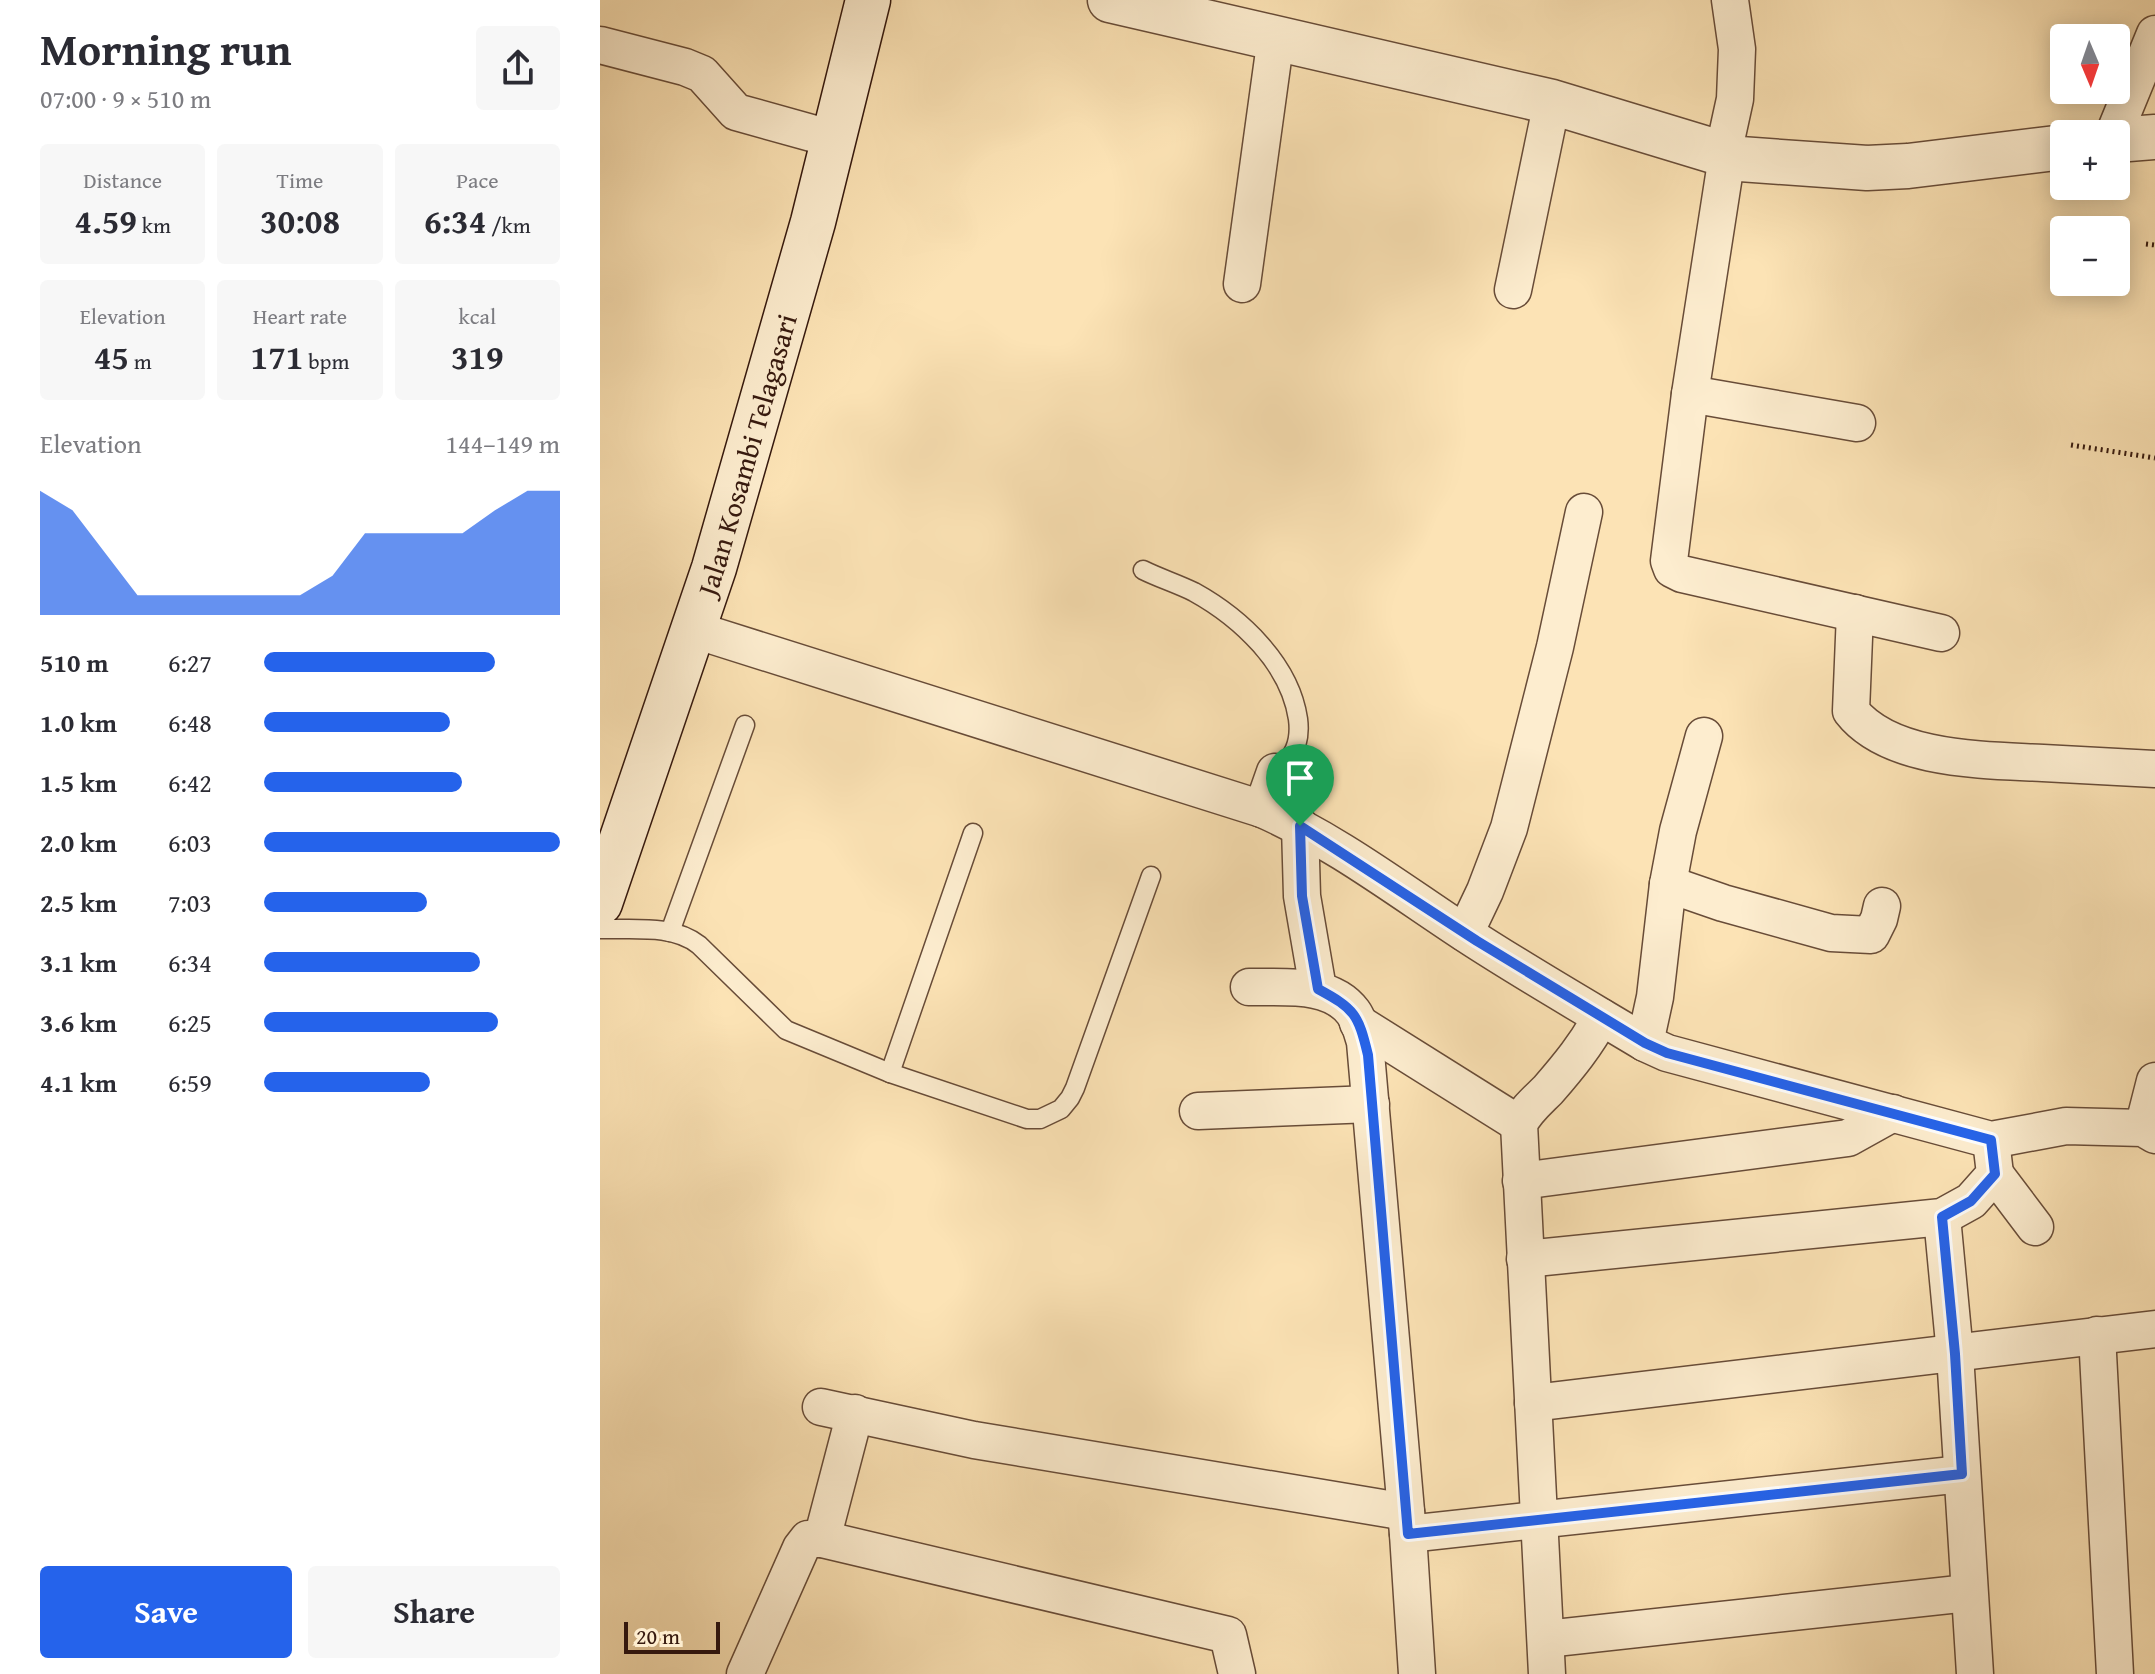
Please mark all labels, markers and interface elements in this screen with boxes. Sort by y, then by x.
text: Morning run [40,17,291,81]
north arrow [2050,24,2130,104]
map controls [2050,24,2130,296]
button: share [476,26,560,110]
text: 07:00 · 9 × 510 m [40,79,211,118]
button: + [2050,120,2130,200]
text: Distance [83,164,162,196]
text: Time [277,164,323,196]
text: Pace [456,164,498,196]
text: 4.59 [74,196,137,245]
text: 30:08 [260,196,340,245]
text: 6:34 [424,196,486,245]
text: km [137,209,171,241]
text: /km [486,209,531,241]
button: − [2050,216,2130,296]
text: Elevation [80,300,166,332]
text: Heart rate [253,300,347,332]
text: kcal [459,300,496,332]
street label: Jalan Kosambi Telagasari [685,309,806,604]
text: 45 [94,332,129,381]
text: 171 [251,332,303,381]
text: 319 [451,332,504,381]
text: m [129,345,152,377]
text: bpm [303,345,349,377]
text: Elevation [40,424,142,463]
text: 144–149 m [446,424,560,463]
text: 510 m [40,643,108,682]
text: 6:27 [168,643,212,682]
text: 1.0 km [40,703,117,742]
text: 6:48 [168,703,212,742]
pin [1266,744,1334,826]
icon: arrive [1278,756,1322,800]
text: 1.5 km [40,763,117,802]
text: 6:42 [168,763,212,802]
text: 2.0 km [40,823,117,862]
text: 6:03 [168,823,212,862]
text: 2.5 km [40,883,117,922]
text: 7:03 [168,883,212,922]
text: 3.1 km [40,943,117,982]
text: 6:34 [168,943,212,982]
text: 3.6 km [40,1003,117,1042]
text: 6:25 [168,1003,212,1042]
text: 4.1 km [40,1063,117,1102]
text: 6:59 [168,1063,212,1102]
button: Save [40,1566,292,1658]
button: Share [308,1566,560,1658]
scale bar [624,1618,720,1654]
text: 20 m [636,1620,680,1652]

